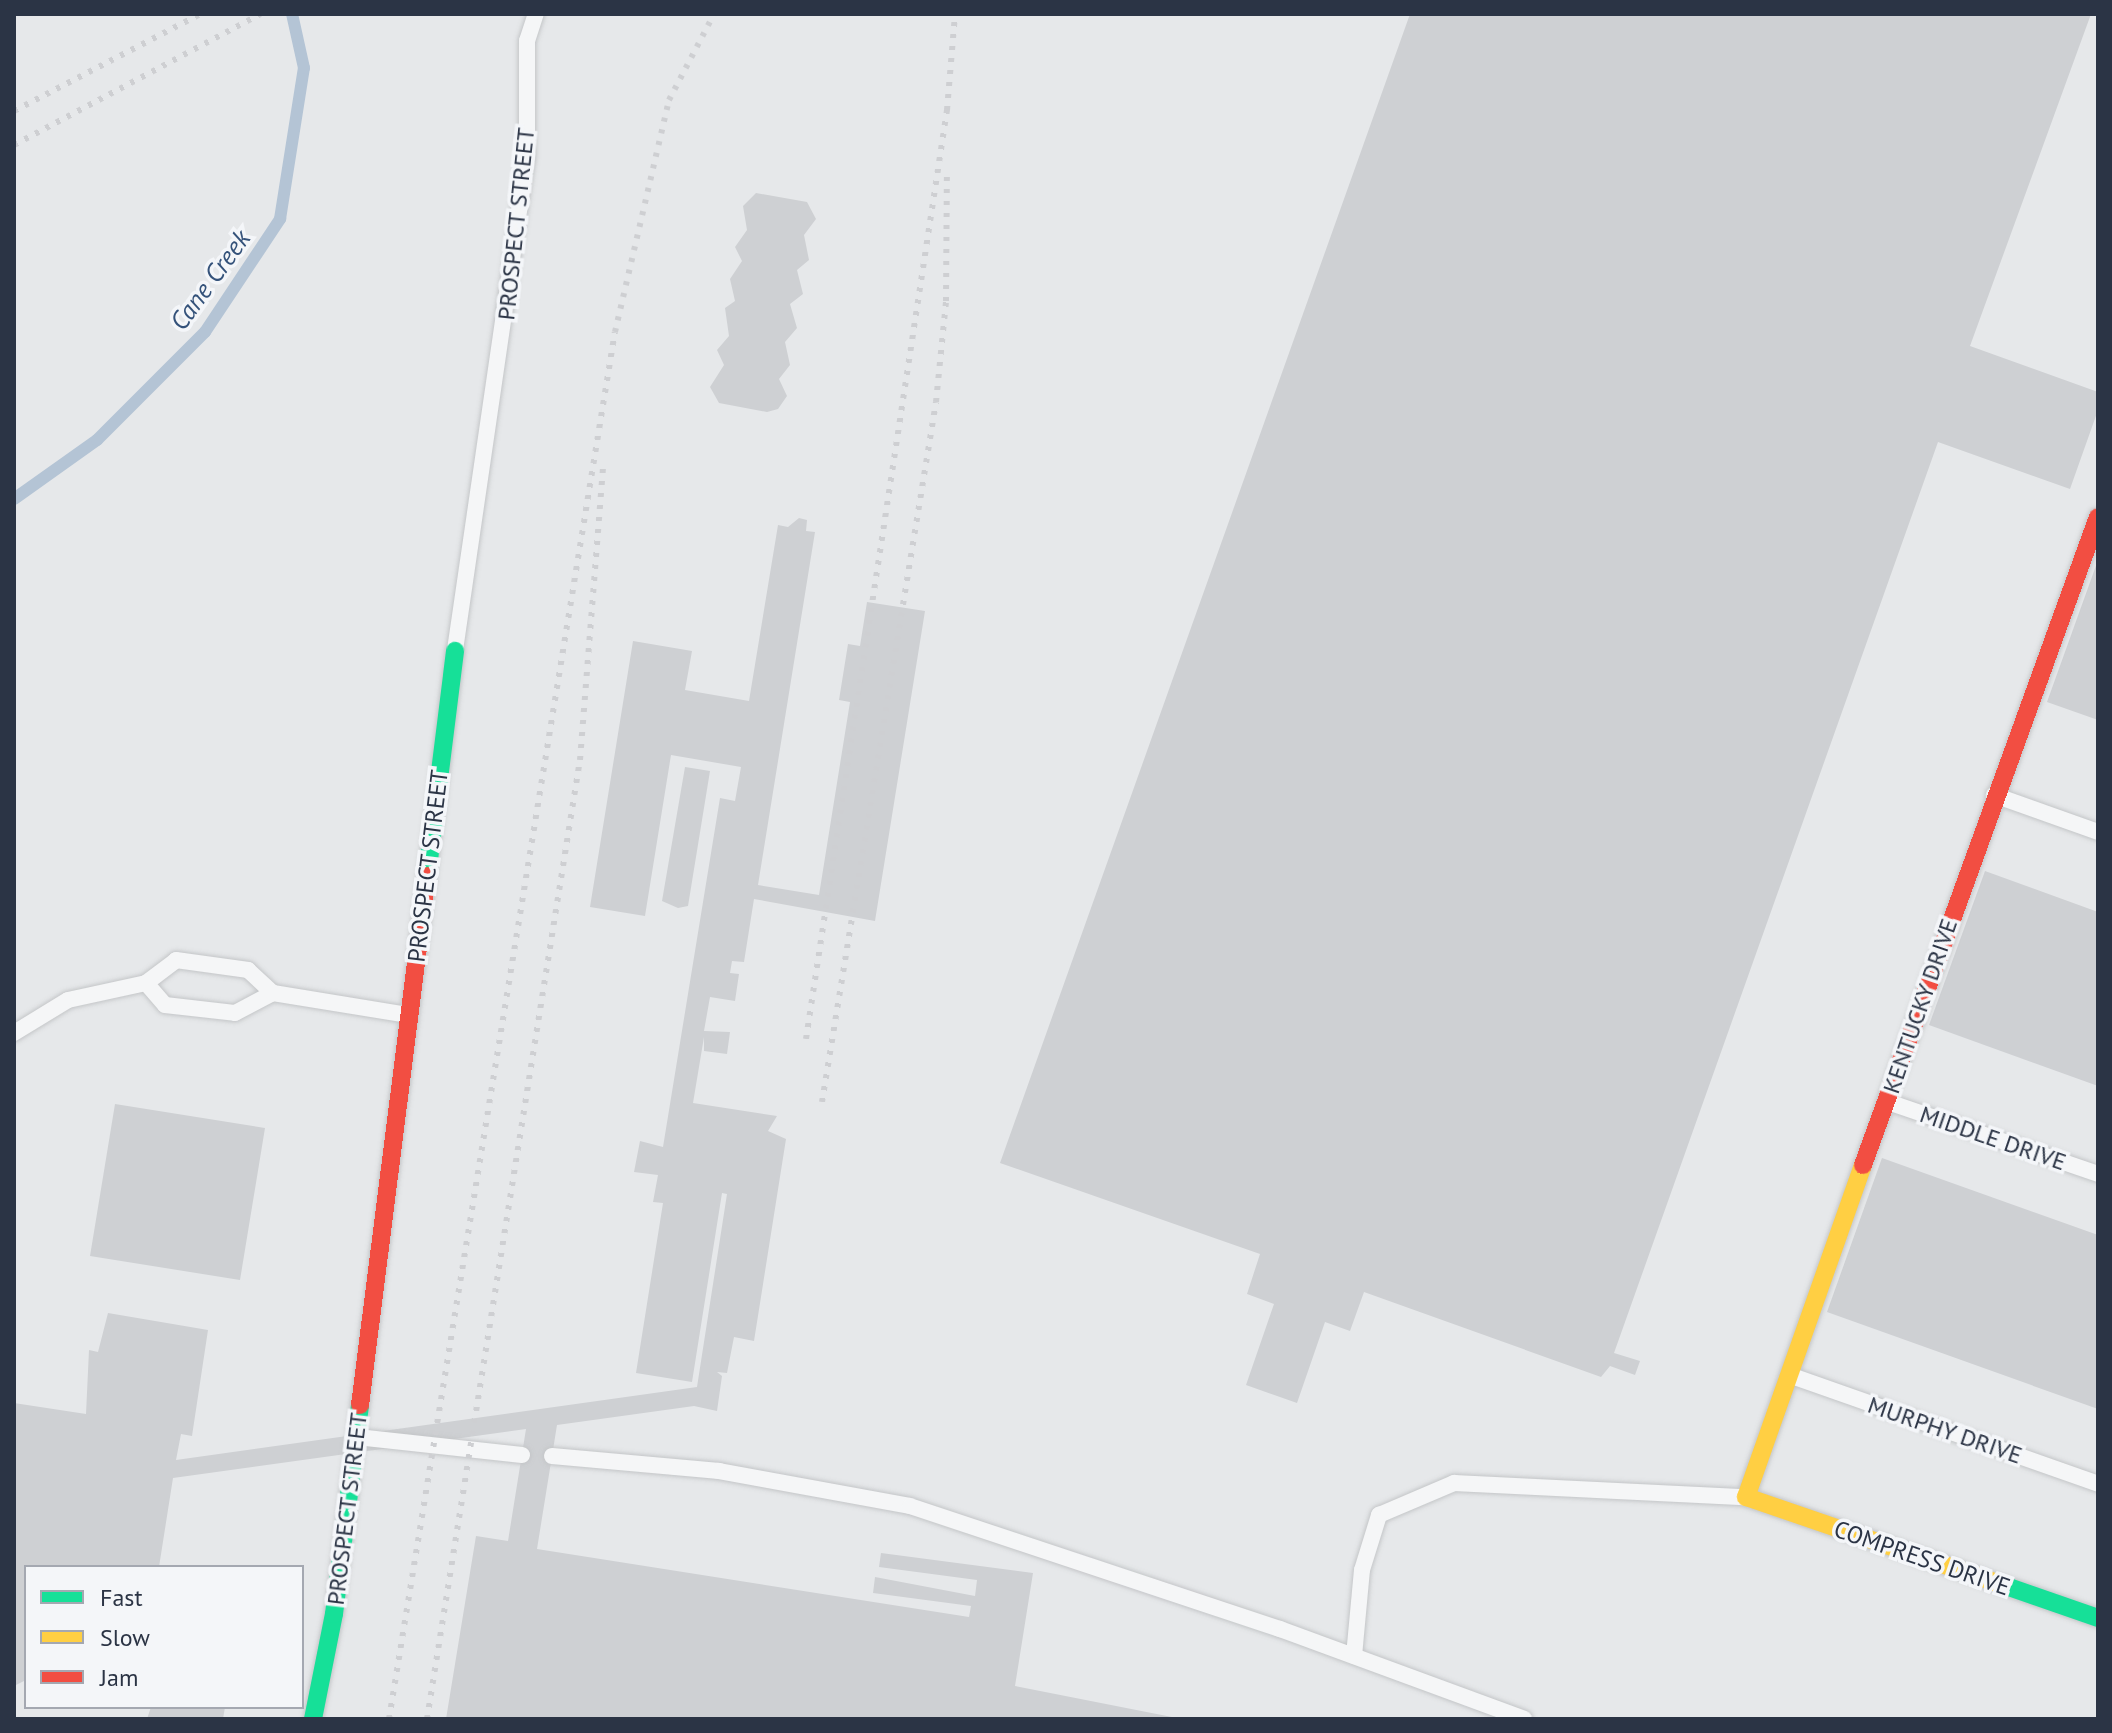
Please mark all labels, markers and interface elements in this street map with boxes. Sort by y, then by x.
street label: PROSPECT STREET [492,126,540,322]
water label: Cane Creek [163,224,257,336]
street label: PROSPECT STREET [402,768,454,964]
street label: KENTUCKY DRIVE [1877,915,1963,1097]
street label: MIDDLE DRIVE [1916,1100,2070,1176]
street label: MURPHY DRIVE [1864,1390,2026,1470]
street label: PROSPECT STREET [321,1411,373,1607]
street label: COMPRESS DRIVE [1830,1514,2014,1602]
legend [24,1565,304,1709]
text: Fast [100,1582,143,1613]
text: Slow [100,1622,150,1653]
text: Jam [100,1662,138,1693]

